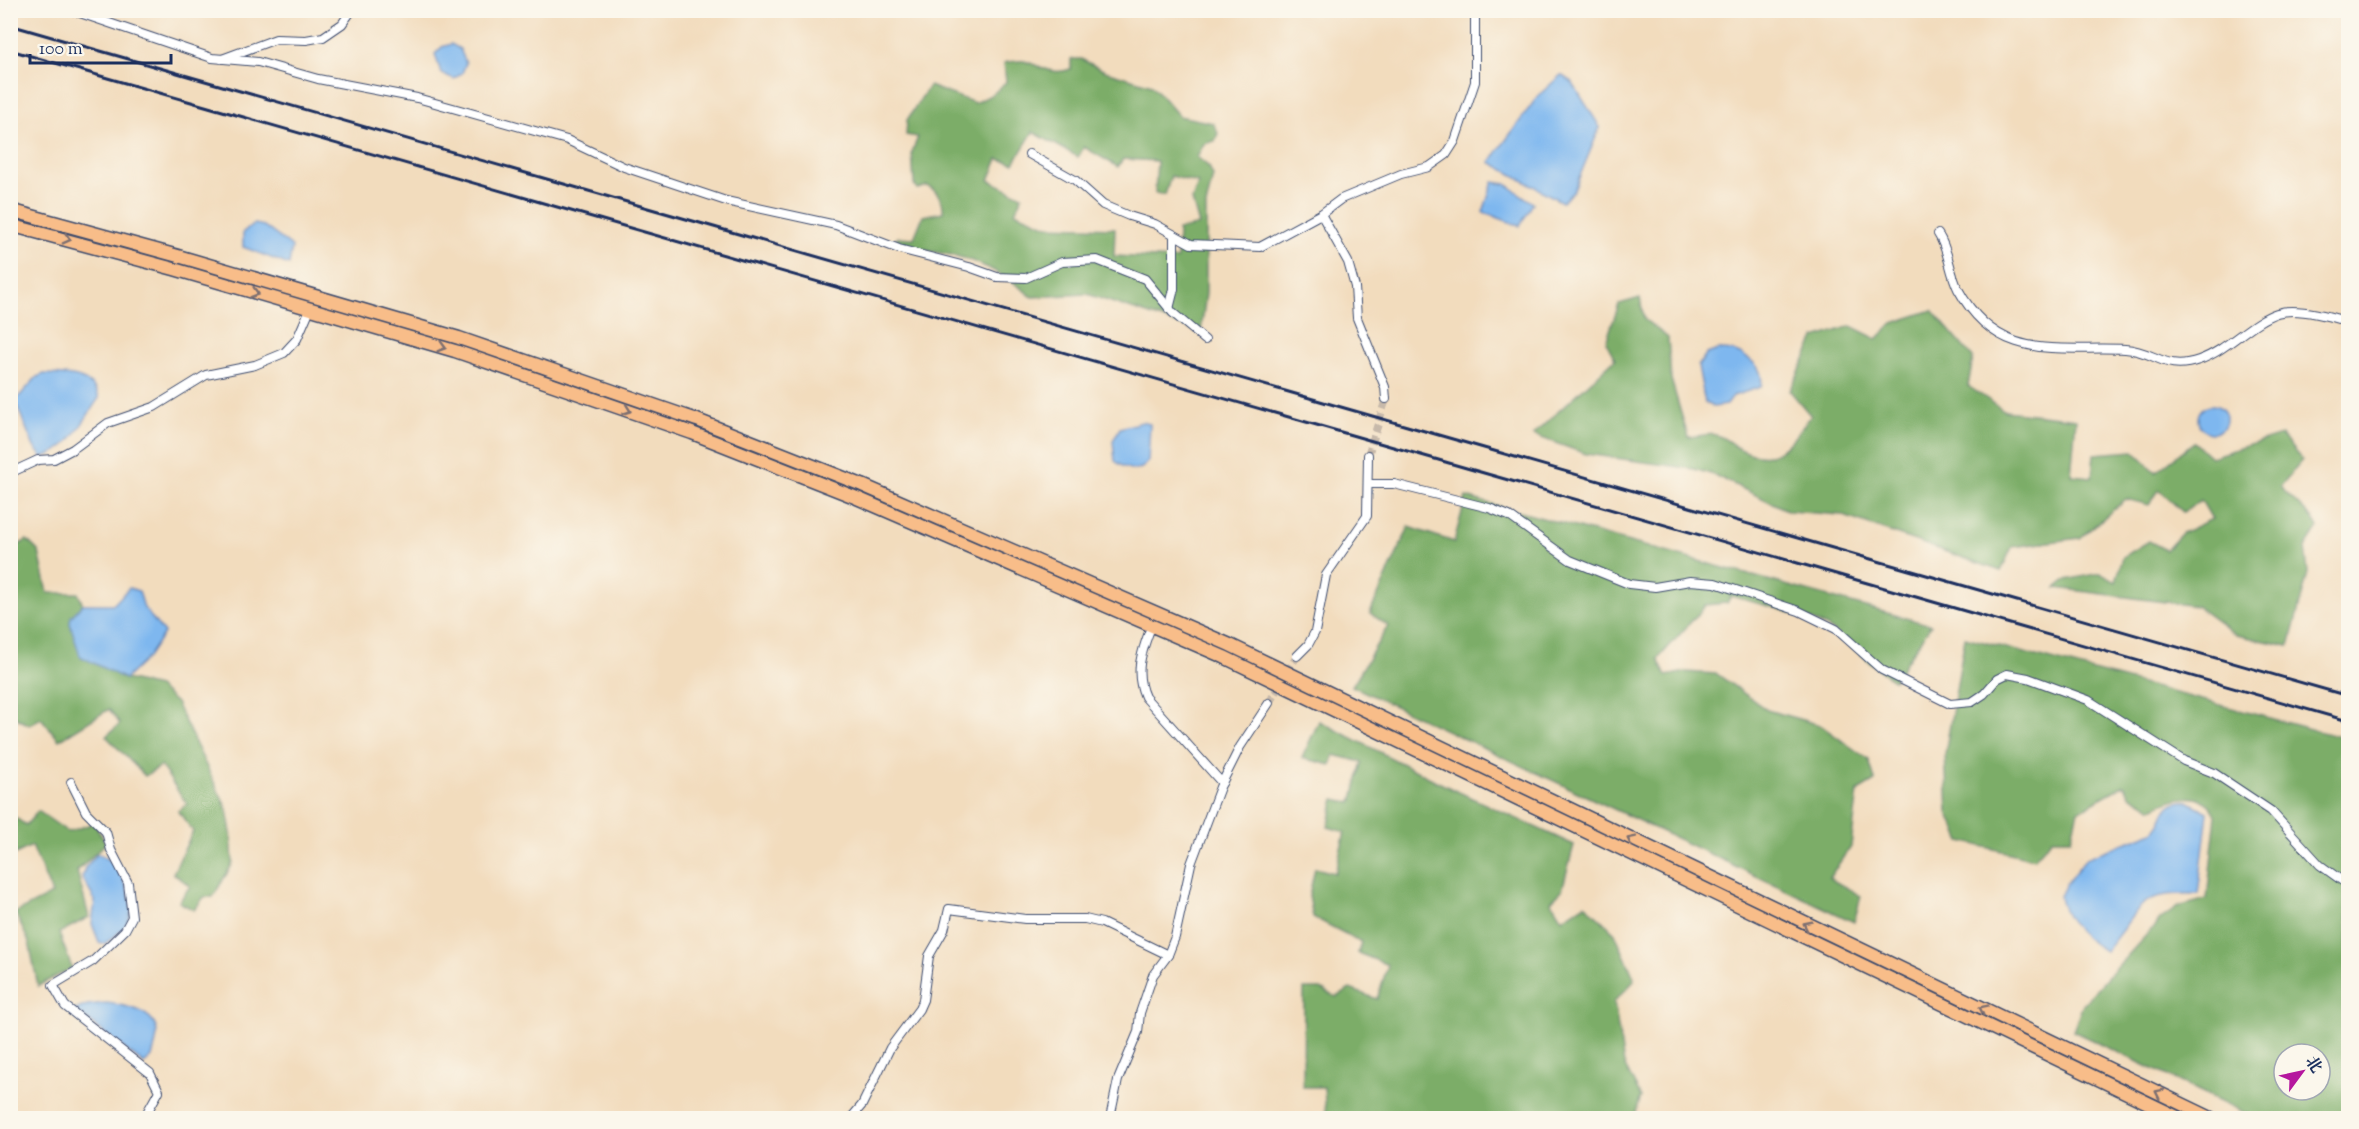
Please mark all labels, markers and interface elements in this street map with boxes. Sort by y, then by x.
scale bar [30,27,171,65]
text: 100 m [39,37,83,63]
one-way arrow [62,232,72,245]
one-way arrow [249,286,260,298]
one-way arrow [436,340,447,352]
one-way arrow [621,402,632,415]
one-way arrow [1627,836,1638,848]
one-way arrow [1802,920,1813,932]
one-way arrow [1978,1004,1989,1016]
north arrow [2272,1042,2332,1102]
text: 北 [2298,1052,2326,1078]
one-way arrow [2154,1089,2165,1101]

